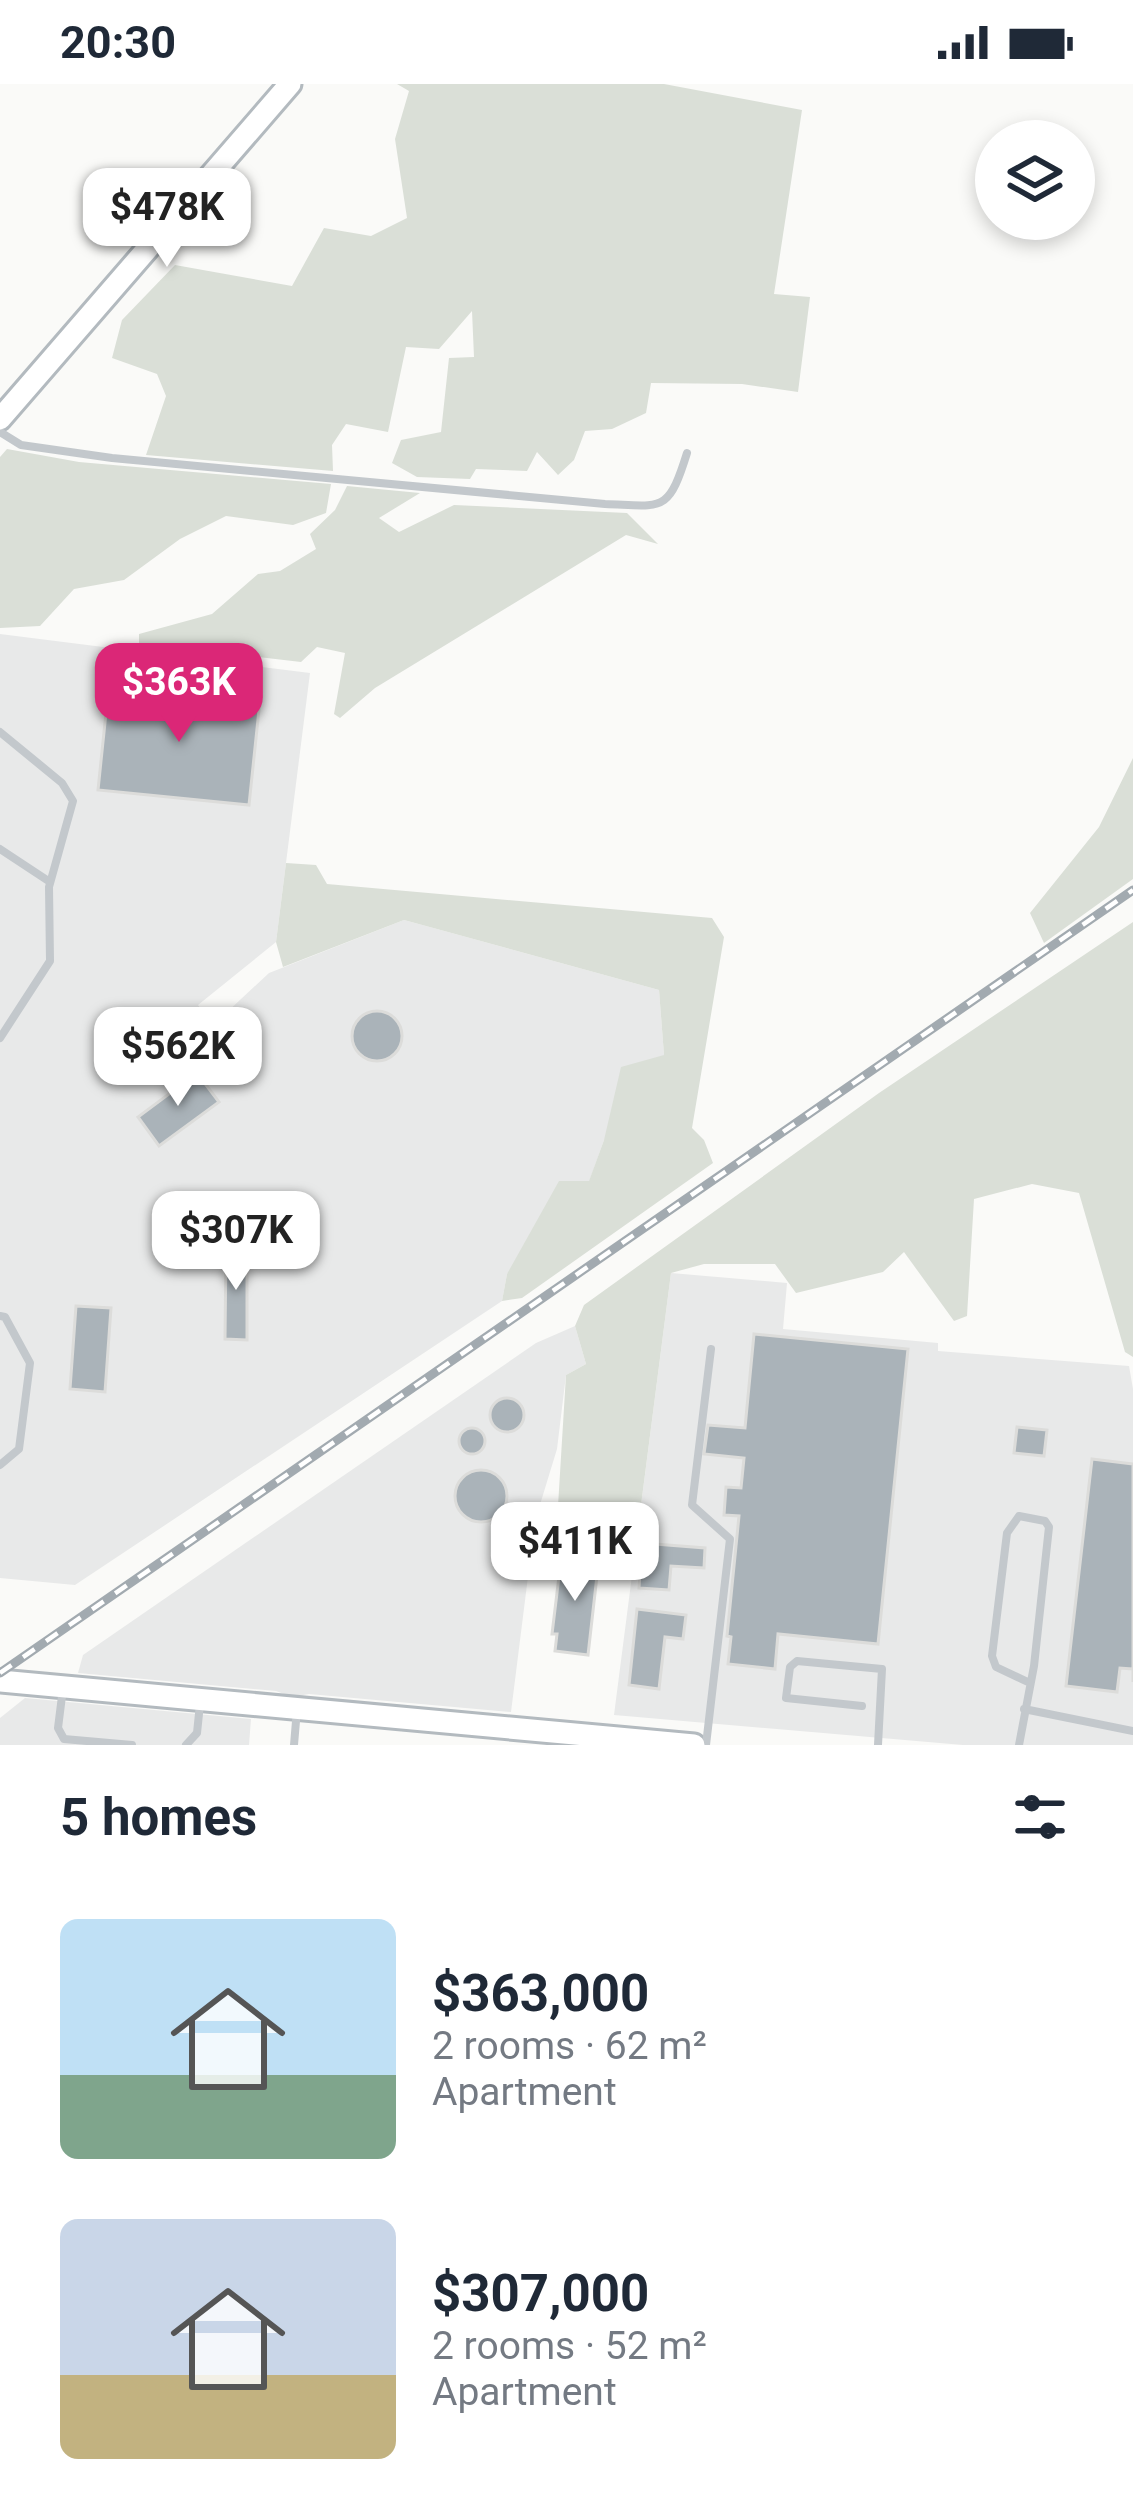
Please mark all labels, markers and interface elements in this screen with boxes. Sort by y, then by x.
text: 20:30 [60,16,176,69]
map controls [975,120,1095,240]
button: layers [975,120,1095,240]
pin: $478K [83,168,251,270]
text: $478K [110,184,224,230]
pin: $363K [95,643,263,745]
text: $363K [122,659,236,705]
pin: $562K [94,1007,262,1109]
text: $562K [121,1023,235,1069]
pin: $307K [152,1191,320,1293]
text: $307K [179,1207,293,1253]
pin: $411K [491,1502,659,1604]
text: $411K [518,1518,632,1564]
icon: filters [1007,1784,1073,1850]
text: 5 homes [60,1788,257,1847]
text: $363,000 [432,1964,649,2023]
icon: home [156,1967,300,2111]
text: 2 rooms · 62 m² [432,2023,707,2069]
text: Apartment [432,2069,617,2115]
text: $307,000 [432,2264,649,2323]
icon: home [156,2267,300,2411]
text: 2 rooms · 52 m² [432,2323,707,2369]
text: Apartment [432,2369,617,2415]

